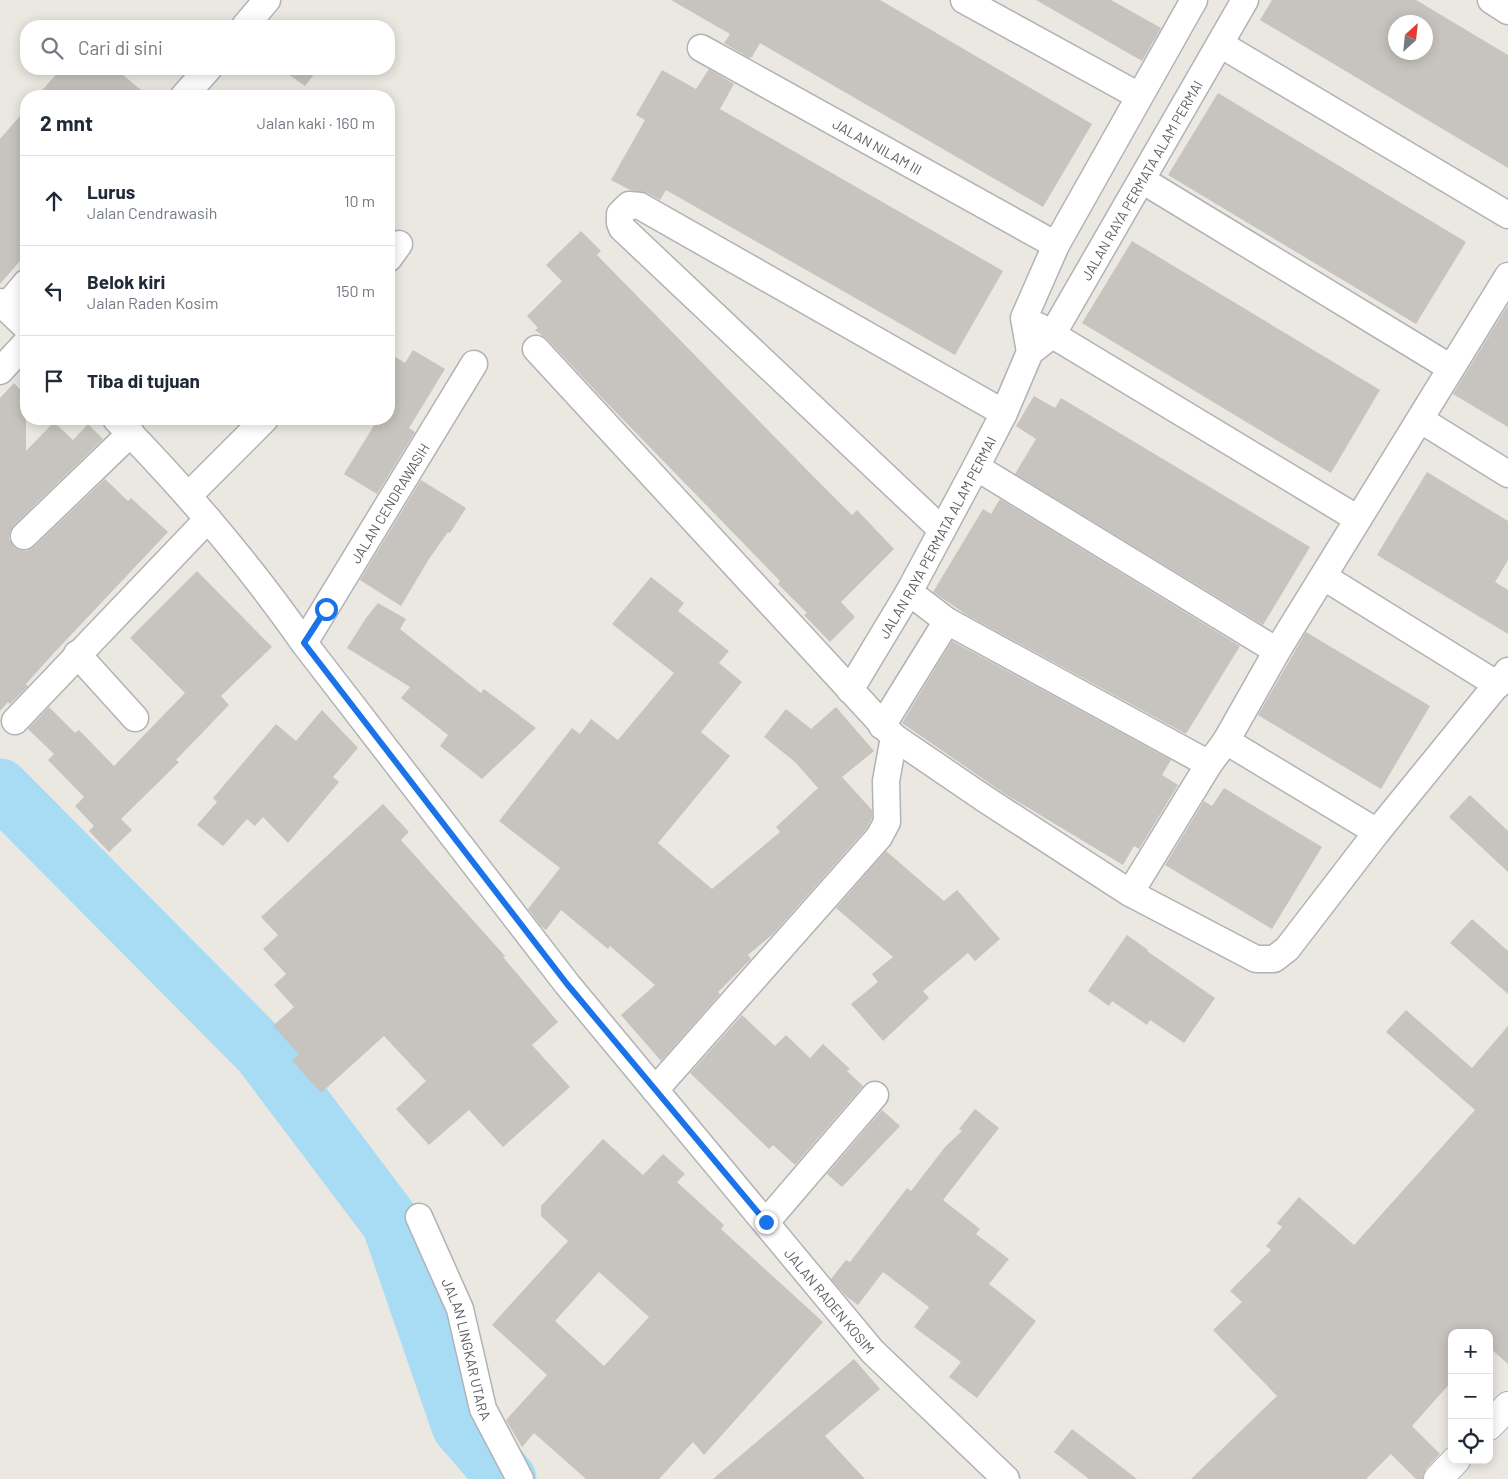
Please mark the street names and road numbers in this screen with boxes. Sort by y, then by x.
street label: JALAN RAYA PERMATA ALAM PERMAI [1077,77,1206,283]
street label: JALAN NILAM III [830,114,925,178]
street label: JALAN RAYA PERMATA ALAM PERMAI [875,433,999,641]
street label: JALAN CENDRAWASIH [346,440,432,566]
street label: JALAN RADEN KOSIM [781,1244,879,1357]
street label: JALAN LINGKAR UTARA [439,1275,496,1423]

